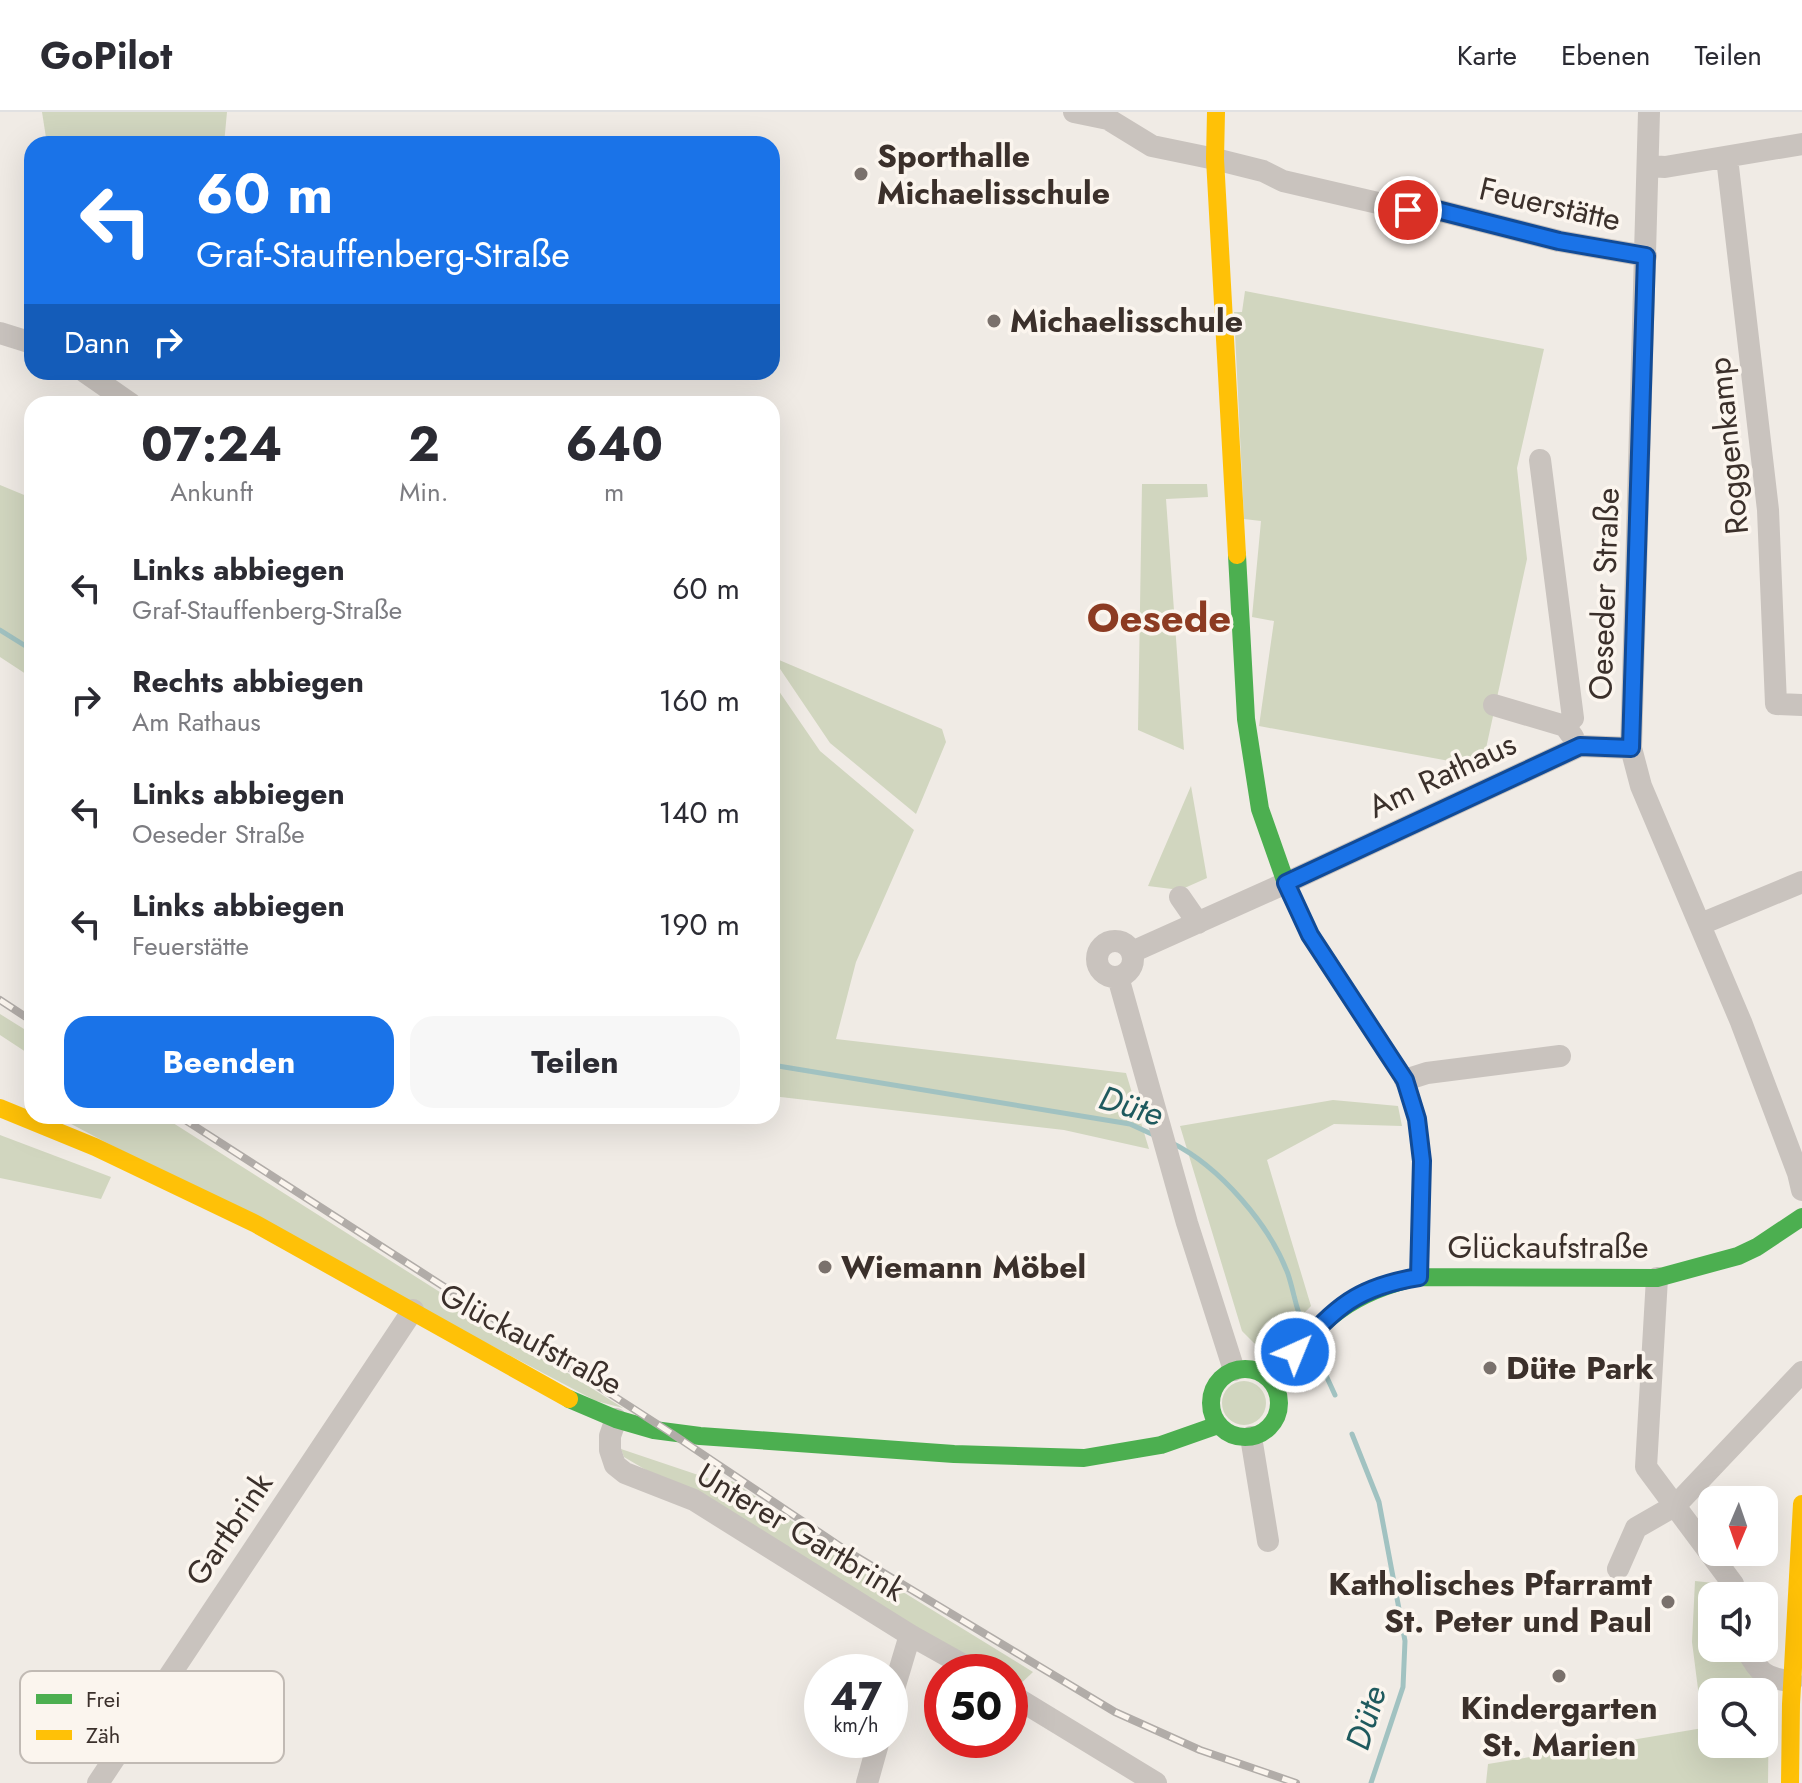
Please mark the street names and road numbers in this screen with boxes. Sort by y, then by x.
street label: Feuerstätte [1475,165,1625,243]
street label: Roggenkamp [1696,355,1760,537]
street label: Oeseder Straße [1577,487,1631,701]
street label: Am Rathaus [1360,721,1524,829]
street label: Glückaufstraße [1447,1224,1649,1270]
street label: Glückaufstraße [431,1271,631,1407]
street label: Unterer Gartbrink [688,1452,915,1613]
street label: Gartbrink [174,1463,284,1595]

